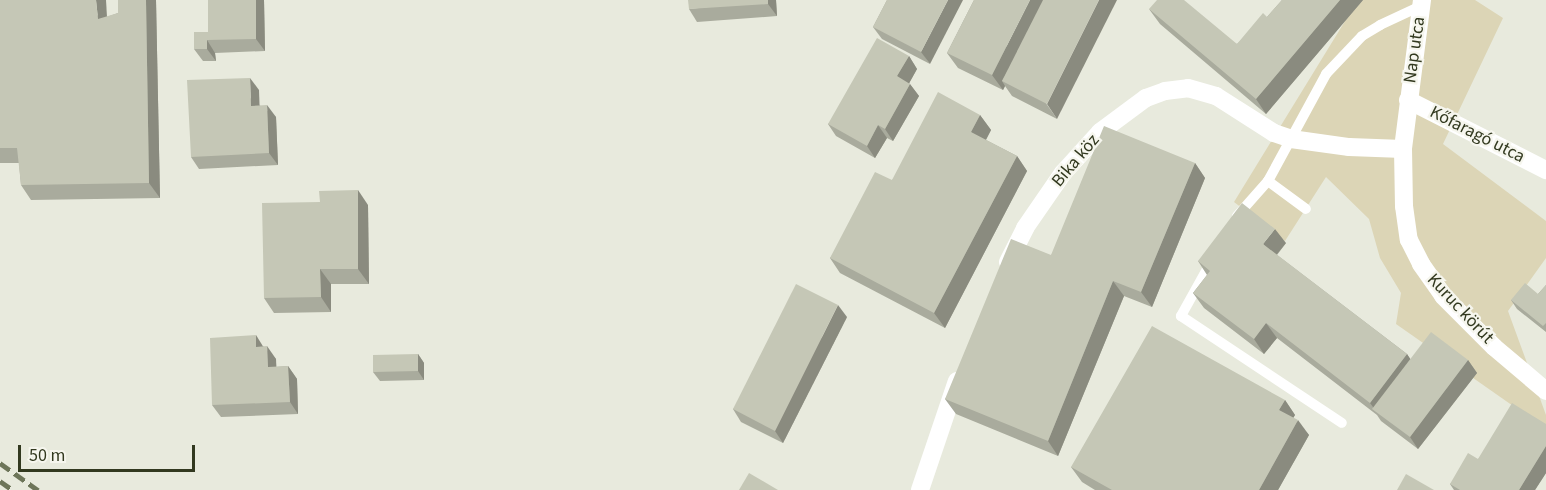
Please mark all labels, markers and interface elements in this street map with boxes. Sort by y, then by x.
street label: Nap utca [1400,15,1430,85]
street label: Kőfaragó utca [1426,102,1528,168]
street label: Bika köz [1048,130,1104,192]
street label: Kuruc körút [1422,269,1498,349]
scale bar [21,433,198,471]
text: 50 m [29,443,65,468]

